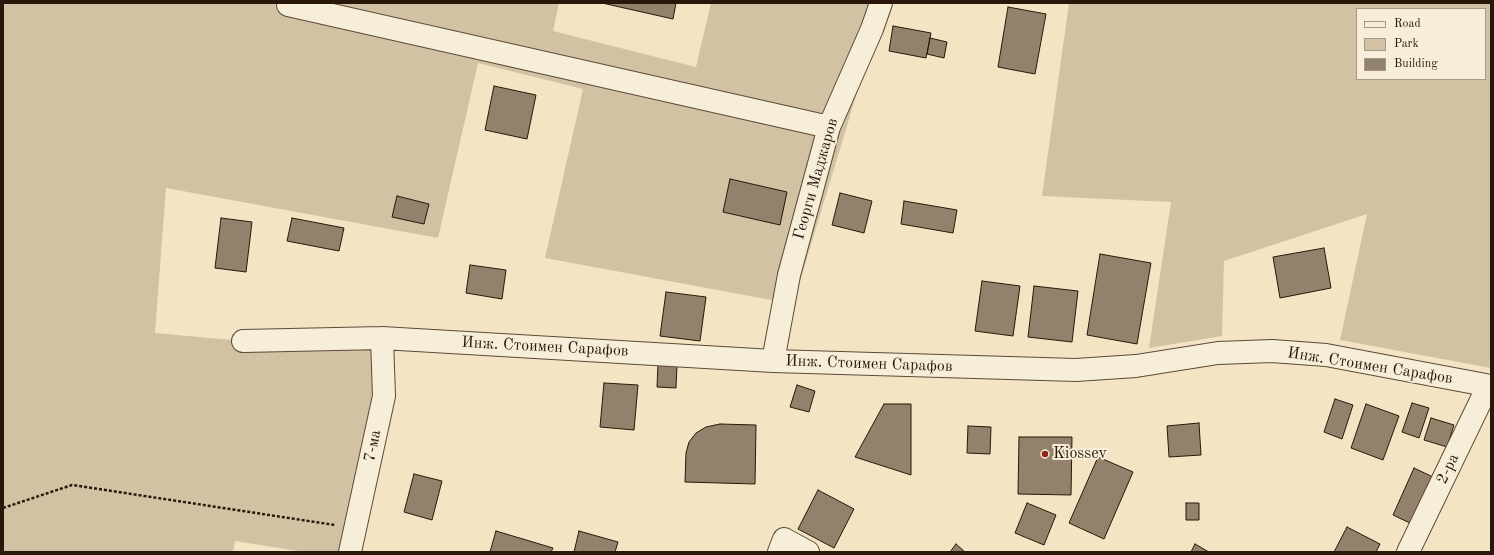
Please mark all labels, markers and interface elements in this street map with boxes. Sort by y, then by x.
legend [1356,8,1486,80]
text: Road [1394,18,1421,30]
text: Park [1394,38,1419,50]
text: Building [1394,58,1438,70]
street label: Георги Маджаров [789,116,843,242]
street label: Инж. Стоимен Сарафов [461,333,629,361]
street label: Инж. Стоимен Сарафов [1286,343,1454,389]
street label: Инж. Стоимен Сарафов [785,351,953,377]
street label: 7-ма [360,428,386,464]
place label: Kiossev [1053,444,1107,464]
marker: Kiossev [1040,449,1050,459]
street label: 2-ра [1432,451,1464,487]

